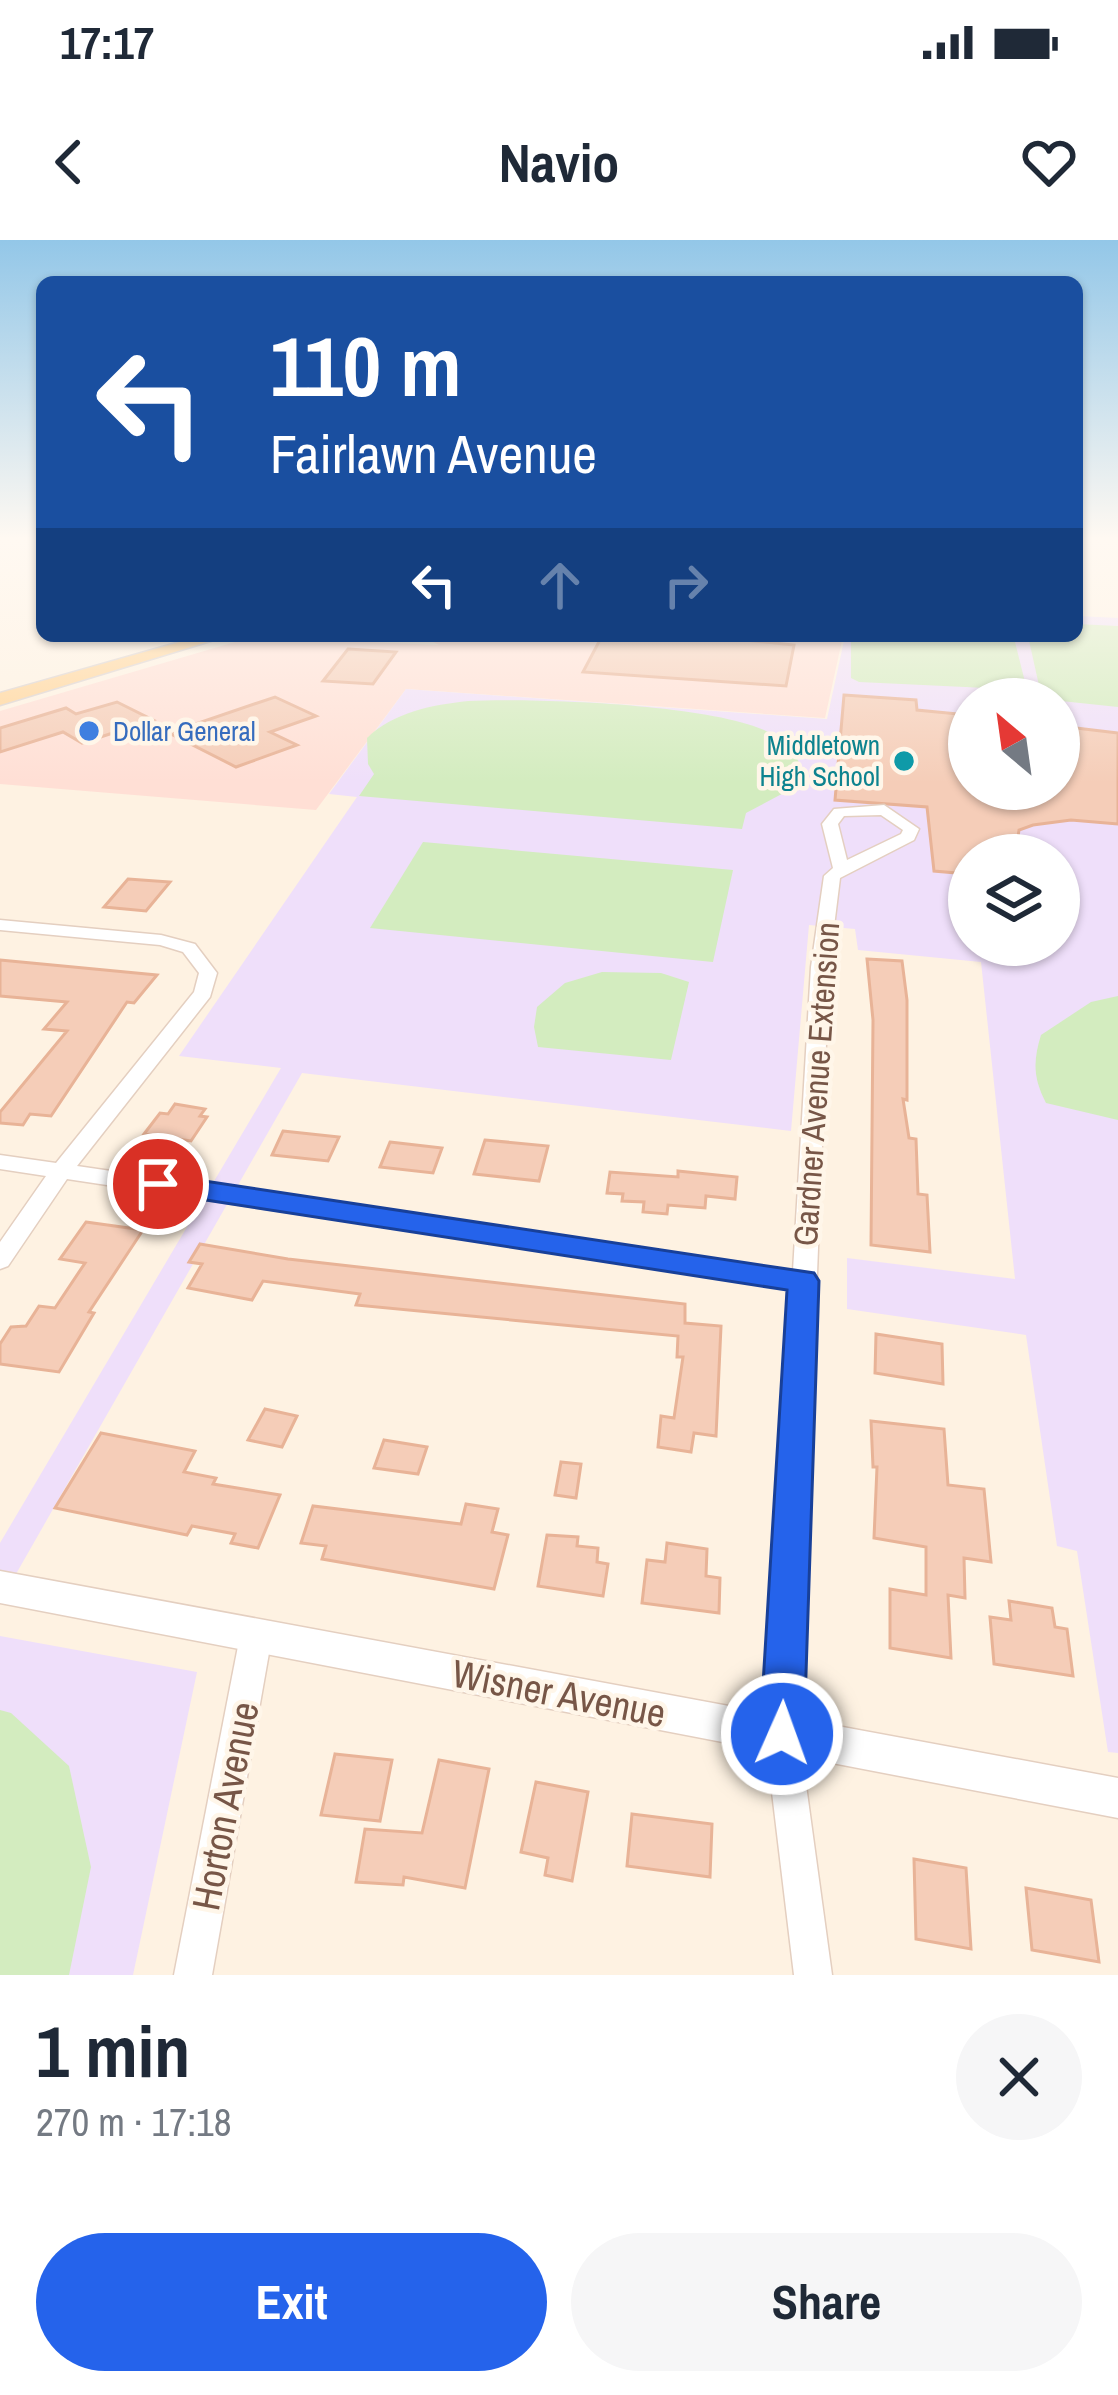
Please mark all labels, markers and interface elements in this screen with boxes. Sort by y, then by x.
text: 17:17 [60,12,154,73]
text: Navio [499,126,619,199]
icon: back [36,129,102,195]
icon: heart [1016,129,1082,195]
text: 110 m [270,309,462,422]
icon: left [72,324,228,480]
text: Fairlawn Avenue [270,417,597,490]
icon: left [401,552,467,618]
icon: ahead [527,552,593,618]
icon: right [653,552,719,618]
north arrow [948,678,1080,810]
map controls [948,678,1080,966]
place label: Dollar General [113,713,256,749]
marker: Dollar General [76,718,102,744]
place label: Middletown High School [759,727,880,794]
marker: Middletown High School [891,748,917,774]
button: layers [948,834,1080,966]
street label: Gardner Avenue Extension [783,921,849,1247]
pin [107,1133,209,1235]
icon: arrive [125,1151,191,1217]
street label: Wisner Avenue [448,1647,670,1739]
position arrow [719,1671,845,1797]
street label: Horton Avenue [179,1697,271,1915]
text: 1 min [36,2002,190,2099]
button: close [956,2014,1082,2140]
text: 270 m · 17:18 [36,2096,232,2148]
button: Exit [36,2233,547,2371]
button: Share [571,2233,1082,2371]

